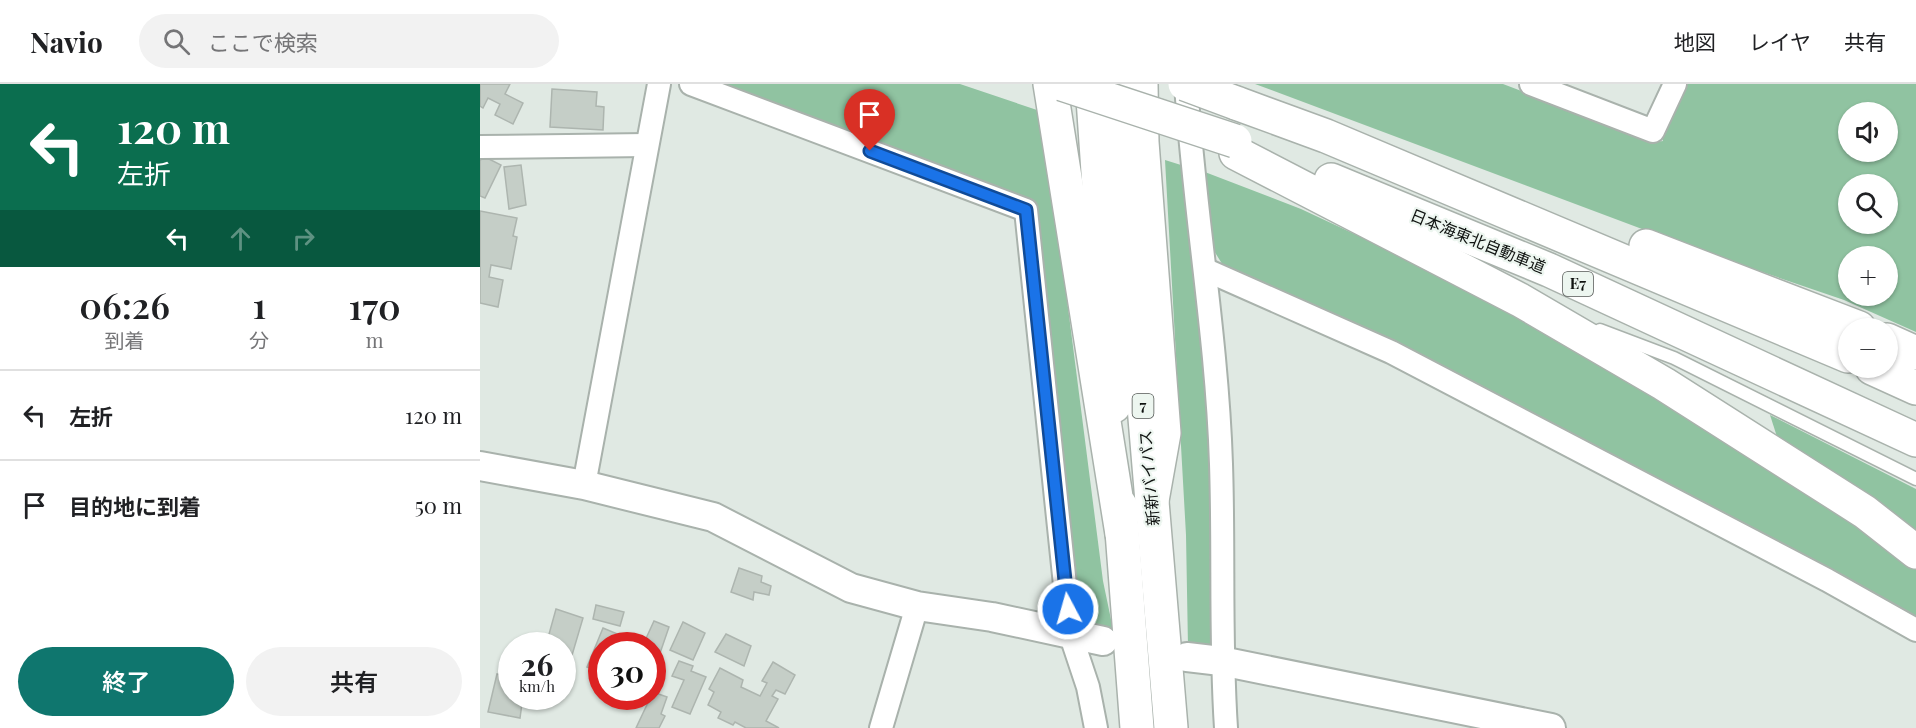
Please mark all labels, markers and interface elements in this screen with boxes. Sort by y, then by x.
search box [139,14,559,68]
text: Navio [30,23,103,60]
icon: search [160,25,193,58]
text: ここで検索 [208,27,318,57]
text: 地図 [1674,27,1716,55]
text: レイヤ [1749,27,1811,55]
text: 共有 [1844,27,1886,55]
pin [844,89,895,151]
icon: arrive [853,98,886,131]
text: 120 m [117,99,230,155]
map controls [1838,102,1898,378]
button: sound [1838,102,1898,162]
icon: left [18,108,96,186]
text: 左折 [117,155,171,191]
button: search [1838,174,1898,234]
street label: 日本海東北自動車道 [1407,204,1549,277]
icon: left [161,222,194,255]
icon: ahead [224,222,257,255]
icon: right [287,222,320,255]
button: + [1838,246,1898,306]
road number: E7 [1563,272,1593,296]
text: 06:26 [79,280,170,328]
text: 1 [252,280,266,328]
text: 170 [349,281,401,329]
button: − [1838,318,1898,378]
text: 到着 [105,326,145,353]
text: 分 [249,326,269,353]
text: m [366,326,383,353]
road number: 7 [1132,394,1154,418]
icon: left [18,399,51,432]
text: 120 m [405,400,462,430]
text: 左折 [69,401,113,431]
street label: 新新バイパス [1134,429,1163,527]
icon: arrive [18,489,51,522]
text: 50 m [415,490,462,520]
text: 目的地に到着 [69,491,201,521]
position arrow [1036,577,1100,641]
speed limit sign: 30 [588,632,666,710]
text: 26 [521,644,553,684]
button: 終了 [18,647,234,716]
button: 共有 [246,647,462,716]
text: km/h [519,676,555,696]

